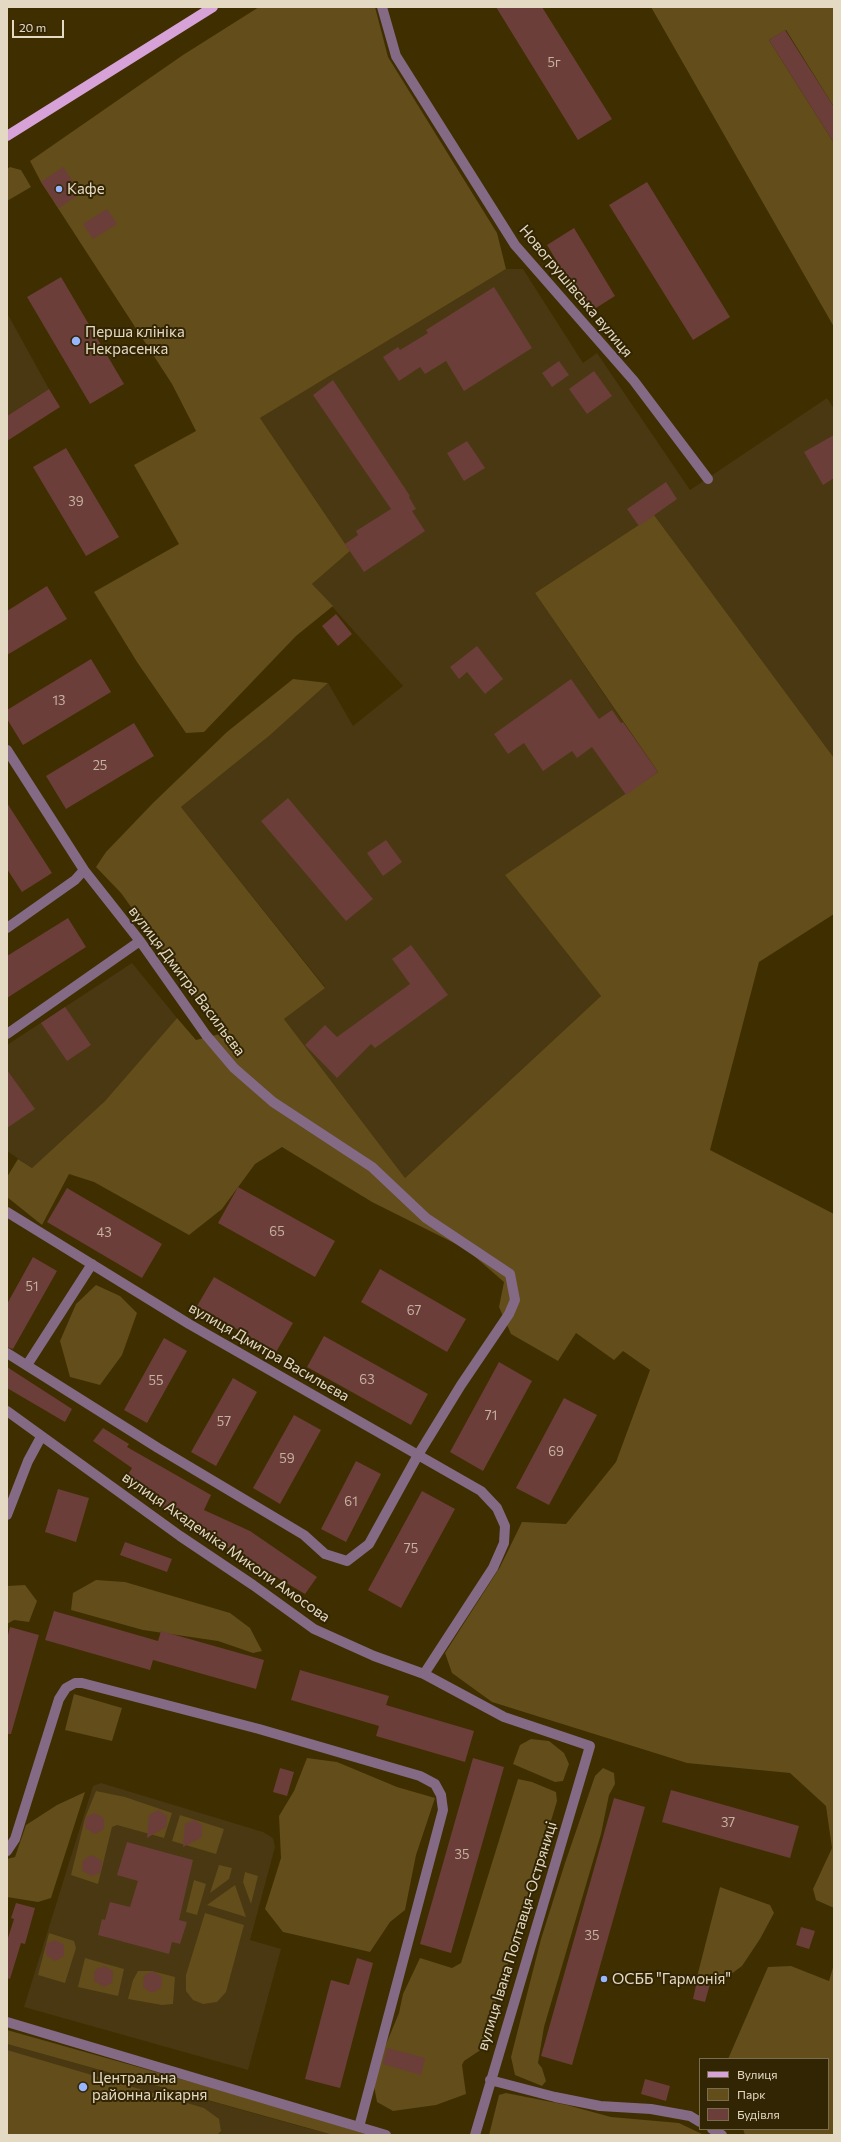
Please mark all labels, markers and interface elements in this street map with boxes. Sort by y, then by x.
scale bar [14,12,66,38]
text: 20 m [19,20,46,34]
house number: 5г [547,55,561,71]
place label: Кафе [67,180,105,198]
marker: Кафе [54,184,64,194]
street label: Новогрушівська вулиця [515,221,637,361]
place label: Перша клініка Некрасенка [85,323,185,358]
marker: Перша клініка Некрасенка [70,335,82,347]
house number: 39 [68,494,84,510]
house number: 13 [53,693,65,709]
house number: 25 [93,758,107,774]
street label: вулиця Дмитра Васильєва [125,903,249,1059]
house number: 65 [269,1224,285,1240]
house number: 43 [96,1225,112,1241]
house number: 51 [25,1279,39,1295]
street label: вулиця Дмитра Васильєва [185,1299,353,1405]
house number: 67 [407,1303,421,1319]
house number: 63 [359,1372,375,1388]
house number: 55 [149,1373,163,1389]
house number: 71 [485,1408,497,1424]
house number: 57 [217,1414,231,1430]
house number: 69 [548,1444,564,1460]
house number: 59 [279,1451,295,1467]
street label: вулиця Академіка Миколи Амосова [119,1468,333,1626]
house number: 61 [344,1494,358,1510]
house number: 75 [404,1541,418,1557]
house number: 37 [721,1815,735,1831]
street label: вулиця Івана Полтавця-Остряниці [474,1819,560,2053]
house number: 35 [455,1847,469,1863]
house number: 35 [585,1928,599,1944]
place label: ОСББ "Гармонія" [612,1970,731,1988]
marker: ОСББ "Гармонія" [599,1974,609,1984]
legend [699,2058,829,2130]
text: Вулиця [737,2067,778,2081]
place label: Центральна районна лікарня [92,2069,207,2104]
marker: Центральна районна лікарня [77,2081,89,2093]
text: Парк [737,2087,766,2101]
text: Будівля [737,2107,780,2121]

